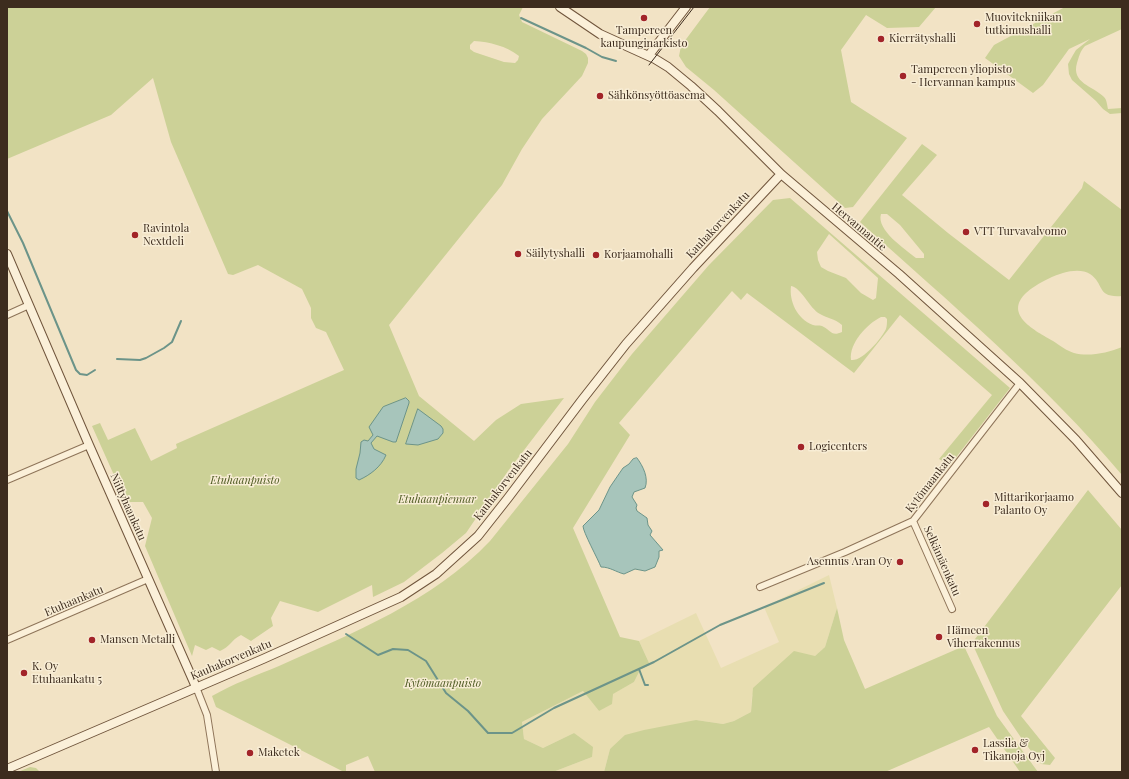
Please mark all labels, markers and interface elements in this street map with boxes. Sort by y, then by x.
place label: Muovitekniikan tutkimushalli [985,11,1062,37]
marker: Tampereen kaupunginarkisto [639,13,649,23]
marker: Muovitekniikan tutkimushalli [972,19,982,29]
place label: Tampereen kaupunginarkisto [601,24,687,50]
place label: Kierrätyshalli [889,32,956,46]
marker: Kierrätyshalli [876,34,886,44]
place label: Tampereen yliopisto - Hervannan kampus [911,63,1015,89]
marker: Tampereen yliopisto - Hervannan kampus [898,71,908,81]
place label: Sähkönsyöttöasema [608,89,705,103]
marker: Sähkönsyöttöasema [595,91,605,101]
street label: Kauhakorvenkatu [684,189,752,261]
street label: Hervannantie [829,200,889,254]
place label: Ravintola Nextdeli [143,222,189,248]
place label: VTT Turvavalvomo [974,225,1066,239]
marker: VTT Turvavalvomo [961,227,971,237]
marker: Ravintola Nextdeli [130,230,140,240]
place label: Säilytyshalli [526,247,585,261]
place label: Korjaamohalli [604,248,673,262]
marker: Säilytyshalli [513,249,523,259]
marker: Korjaamohalli [591,250,601,260]
place label: Logicenters [809,440,867,454]
marker: Logicenters [796,442,806,452]
street label: Kauhakorvenkatu [471,447,535,523]
street label: Kytömaankatu [903,451,957,515]
street label: Niittyhaankatu [107,471,149,543]
park label: Etuhaanpuisto [210,474,280,488]
place label: Mittarikorjaamo Palanto Oy [994,491,1074,517]
park label: Etuhaanpiennar [398,493,476,507]
marker: Mittarikorjaamo Palanto Oy [981,499,991,509]
street label: Selkämäenkatu [921,524,963,598]
place label: Asennus Aran Oy [807,555,892,569]
marker: Asennus Aran Oy [895,557,905,567]
street label: Etuhaankatu [43,583,105,619]
place label: Hämeen Viherrakennus [947,624,1020,650]
marker: Hämeen Viherrakennus [934,632,944,642]
place label: Mansen Metalli [100,633,175,647]
marker: Mansen Metalli [87,635,97,645]
street label: Kauhakorvenkatu [188,637,274,683]
place label: K. Oy Etuhaankatu 5 [32,660,102,686]
marker: K. Oy Etuhaankatu 5 [19,668,29,678]
park label: Kytömaanpuisto [405,677,481,691]
place label: Lassila & Tikanoja Oyj [983,737,1045,763]
marker: Lassila & Tikanoja Oyj [970,745,980,755]
place label: Maketek [258,746,300,760]
marker: Maketek [245,748,255,758]

